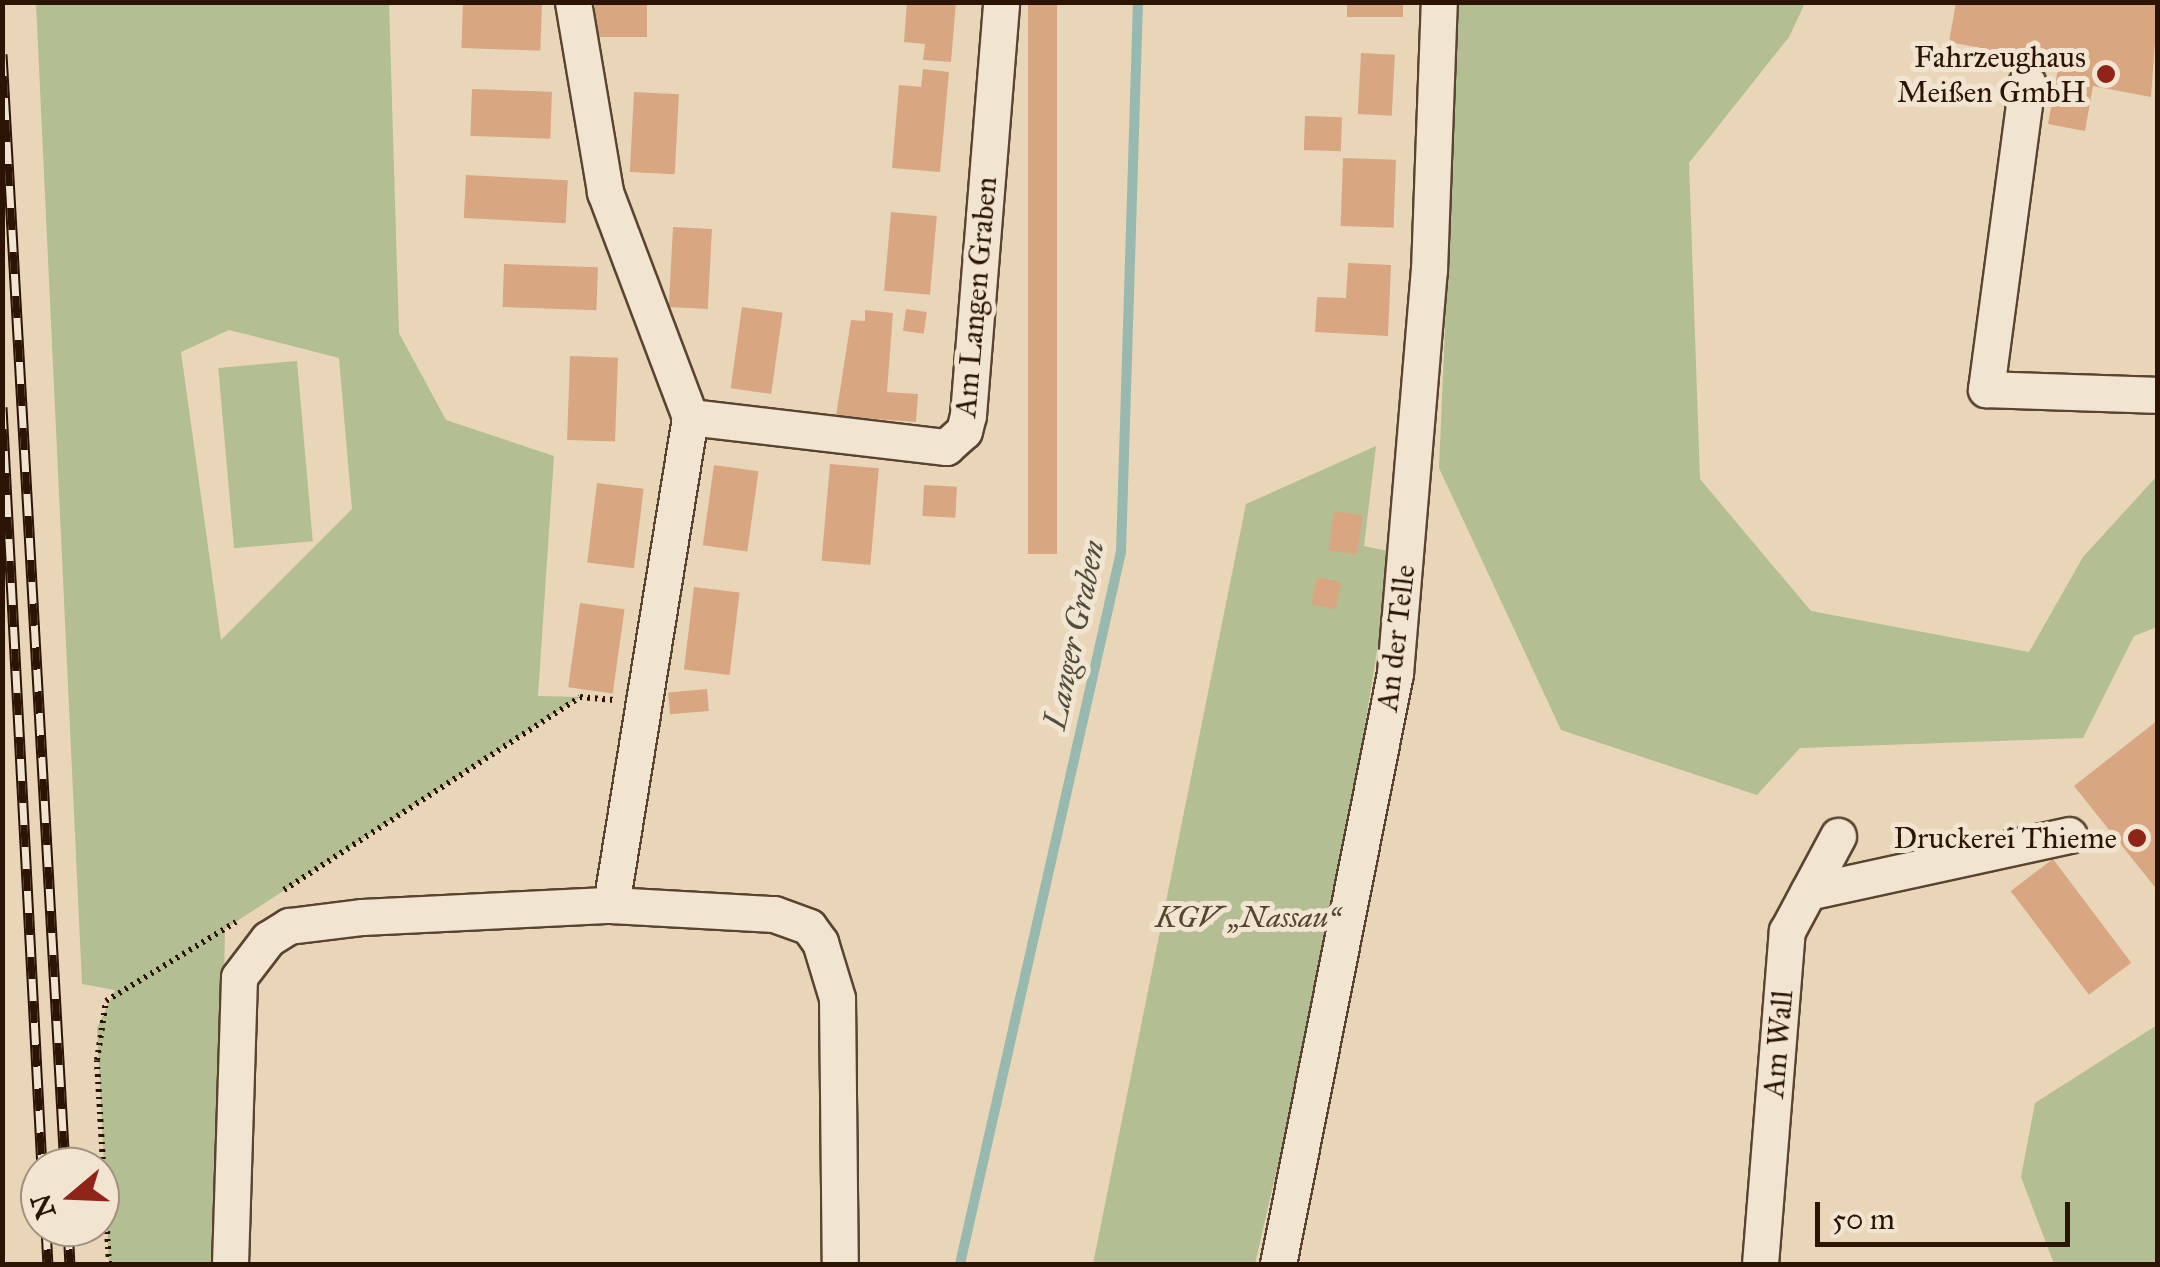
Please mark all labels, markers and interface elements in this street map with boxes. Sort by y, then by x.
place label: Fahrzeughaus Meißen GmbH [1897,39,2086,110]
marker: Fahrzeughaus Meißen GmbH [2095,63,2117,85]
street label: Am Langen Graben [948,175,1004,419]
water label: Langer Graben [1036,537,1114,733]
street label: An der Telle [1369,563,1423,713]
place label: Druckerei Thieme [1893,820,2117,856]
marker: Druckerei Thieme [2126,827,2148,849]
park label: KGV „Nassau“ [1155,899,1341,935]
street label: Am Wall [1755,989,1801,1099]
north arrow [20,1147,120,1247]
scale bar [1820,1182,2075,1244]
text: N [23,1189,63,1223]
text: 50 m [1832,1201,1895,1237]

